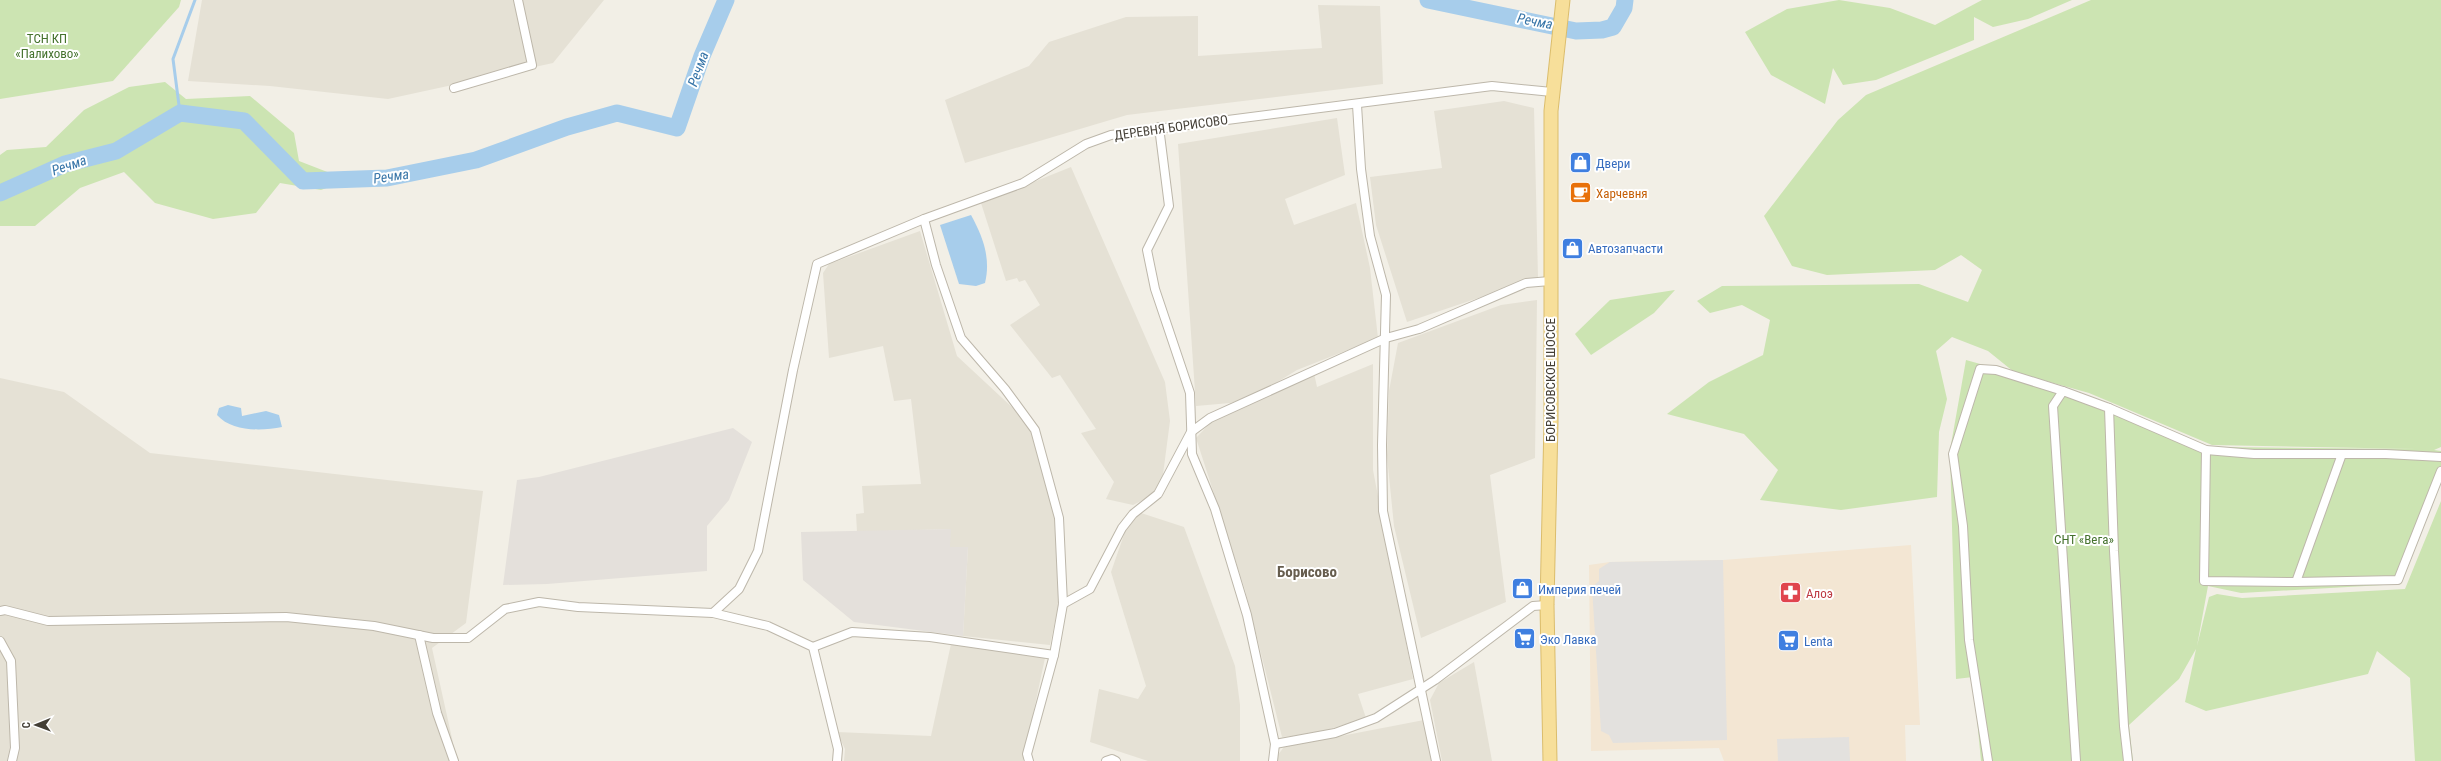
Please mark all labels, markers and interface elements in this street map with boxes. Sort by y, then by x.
water label: Речма [1516,10,1554,32]
park label: ТСН КП «Палихово» [15,31,79,61]
water label: Речма [684,50,712,88]
street label: ДЕРЕВНЯ БОРИСОВО [1113,112,1229,143]
shop icon: Двери [1567,150,1593,176]
water label: Речма [50,152,88,178]
place label: Двери [1596,156,1630,171]
water label: Речма [372,166,410,186]
cafe icon: Харчевня [1568,180,1594,206]
place label: Харчевня [1596,186,1648,201]
shop icon: Автозапчасти [1560,235,1586,261]
place label: Автозапчасти [1588,241,1663,256]
street label: БОРИСОВСКОЕ ШОССЕ [1543,318,1558,442]
park label: СНТ «Вега» [2054,532,2114,547]
district label: Борисово [1277,563,1337,581]
shop icon: Империя печей [1510,576,1536,602]
pharmacy icon: Алоэ [1777,580,1803,606]
place label: Империя печей [1538,582,1621,597]
place label: Алоэ [1806,586,1833,601]
supermarket icon: Эко Лавка [1511,626,1537,652]
supermarket icon: Lenta [1776,628,1802,654]
place label: Эко Лавка [1540,632,1597,647]
place label: Lenta [1804,634,1833,649]
north arrow [16,705,56,745]
text: С [20,722,33,728]

